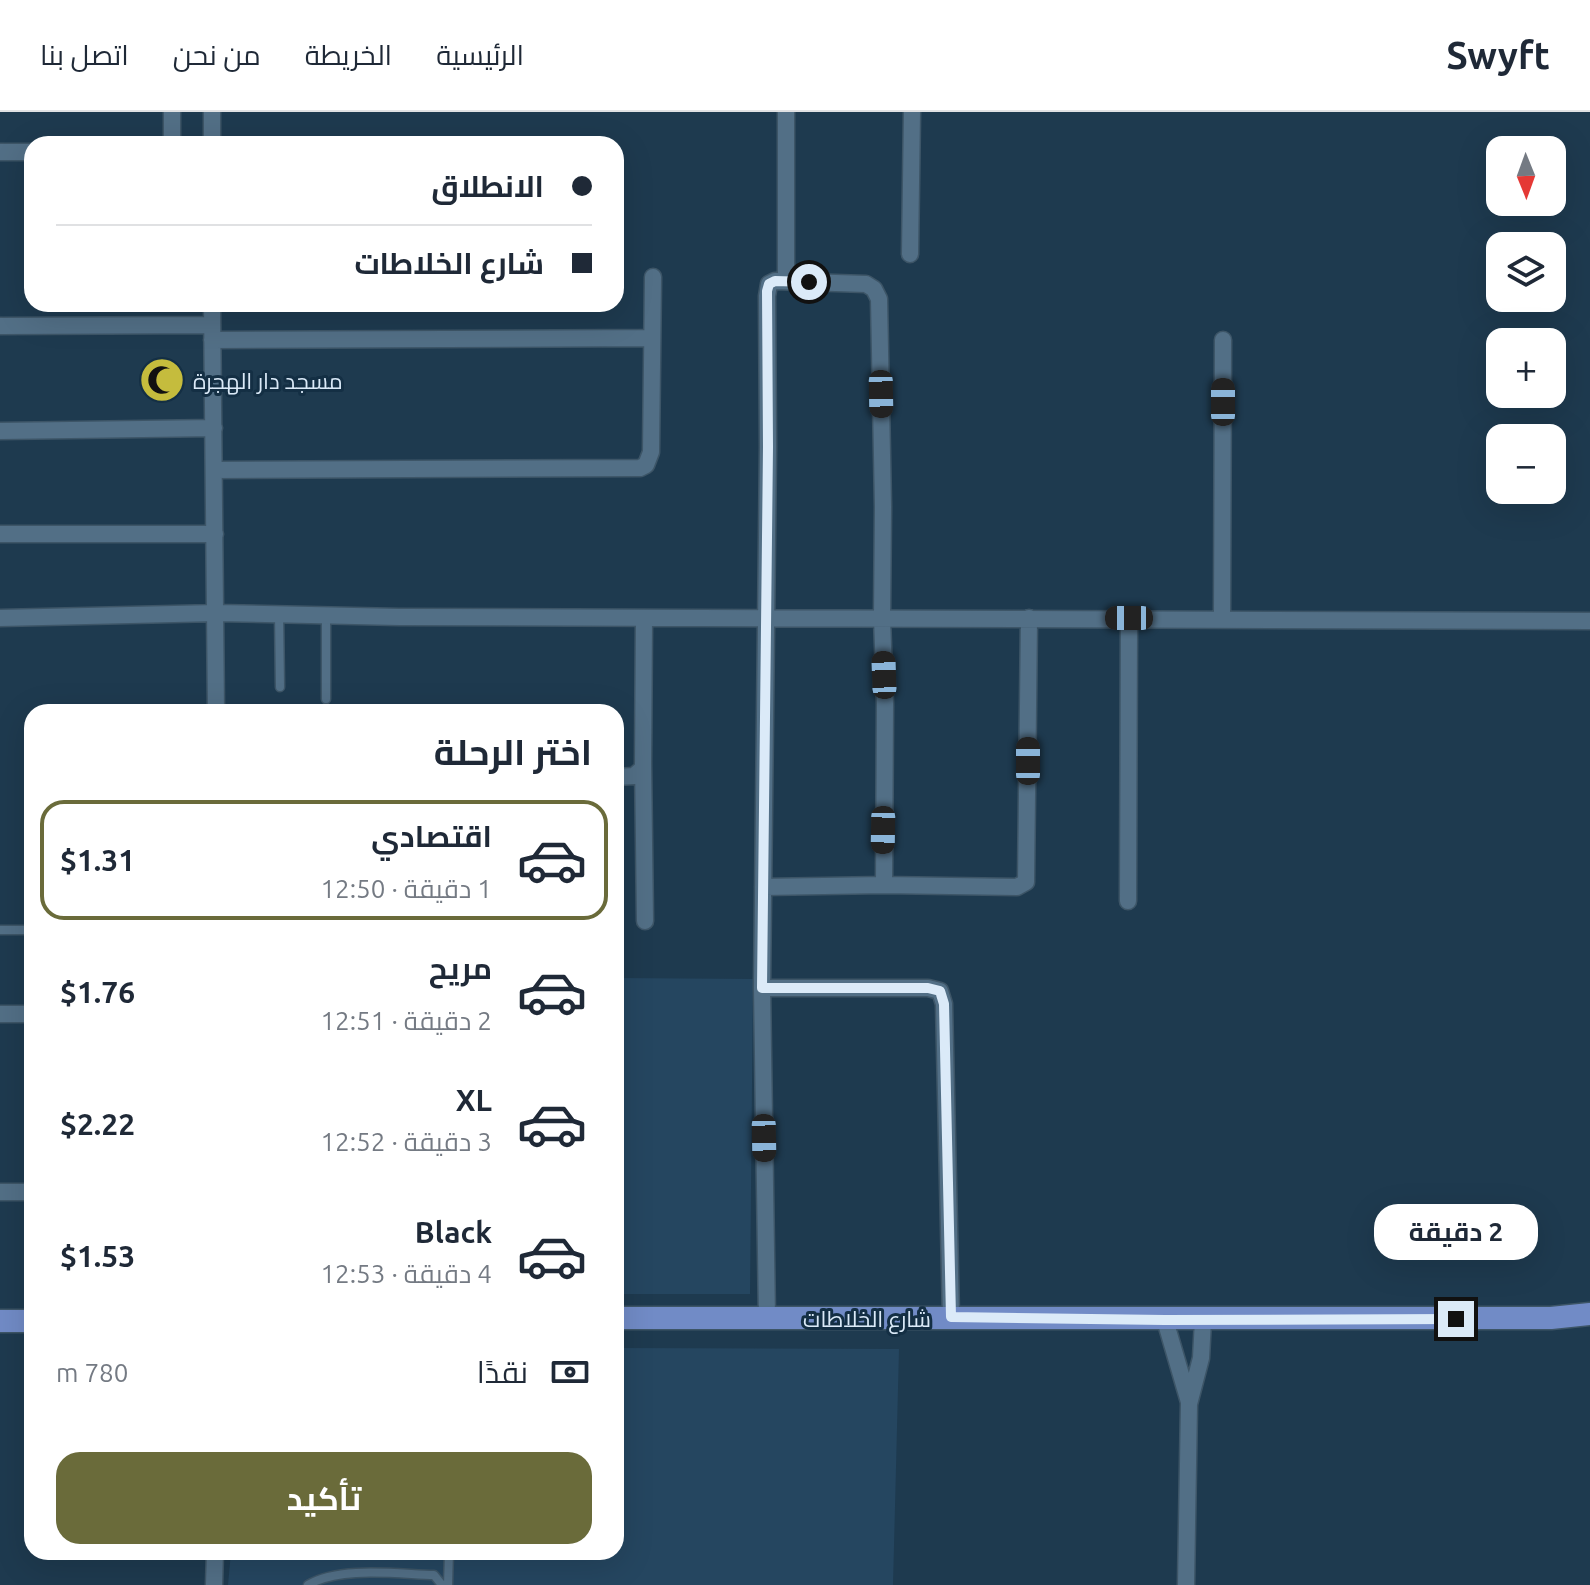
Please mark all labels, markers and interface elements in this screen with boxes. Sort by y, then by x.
text: Swyft [1446,34,1550,76]
text: اتصل بنا [40,39,129,70]
text: من نحن [173,39,261,70]
text: الخريطة [305,39,392,70]
text: الرئيسية [436,39,524,70]
north arrow [1486,136,1566,216]
map controls [1486,136,1566,504]
text: الانطلاق [431,169,544,203]
button: layers [1486,232,1566,312]
text: شارع الخلاطات [354,246,544,280]
route start [791,264,827,300]
button: + [1486,328,1566,408]
mosque icon: مسجد دار الهجرة [138,356,186,404]
place label: مسجد دار الهجرة [193,368,343,395]
car [869,370,893,418]
car [1211,378,1235,426]
button: − [1486,424,1566,504]
car [1105,606,1153,630]
car [871,651,897,699]
text: اختر الرحلة [434,731,592,772]
car [1016,737,1040,785]
car [871,806,895,854]
text: اقتصادي [371,819,492,853]
icon: car [516,824,588,896]
text: $1.31 [60,843,135,877]
text: 1 دقيقة · 12:50 [320,874,492,903]
text: مريح [429,951,492,985]
icon: car [516,956,588,1028]
text: $1.76 [60,975,135,1009]
text: 2 دقيقة · 12:51 [320,1006,492,1035]
text: XL [456,1083,492,1117]
icon: car [516,1088,588,1160]
text: $2.22 [60,1107,135,1141]
car [752,1114,776,1162]
text: 3 دقيقة · 12:52 [320,1127,492,1156]
callout: 2 دقيقة [1374,1203,1538,1259]
text: Black [415,1215,492,1249]
text: 2 دقيقة [1409,1217,1503,1246]
icon: car [516,1220,588,1292]
text: $1.53 [60,1239,135,1273]
text: 4 دقيقة · 12:53 [320,1259,492,1288]
route end [1438,1301,1474,1337]
street label: شارع الخلاطات [803,1306,931,1334]
icon: cash [548,1350,592,1394]
text: نقدًا [477,1355,528,1389]
text: 780 m [56,1358,128,1387]
button: تأكيد [56,1452,592,1544]

